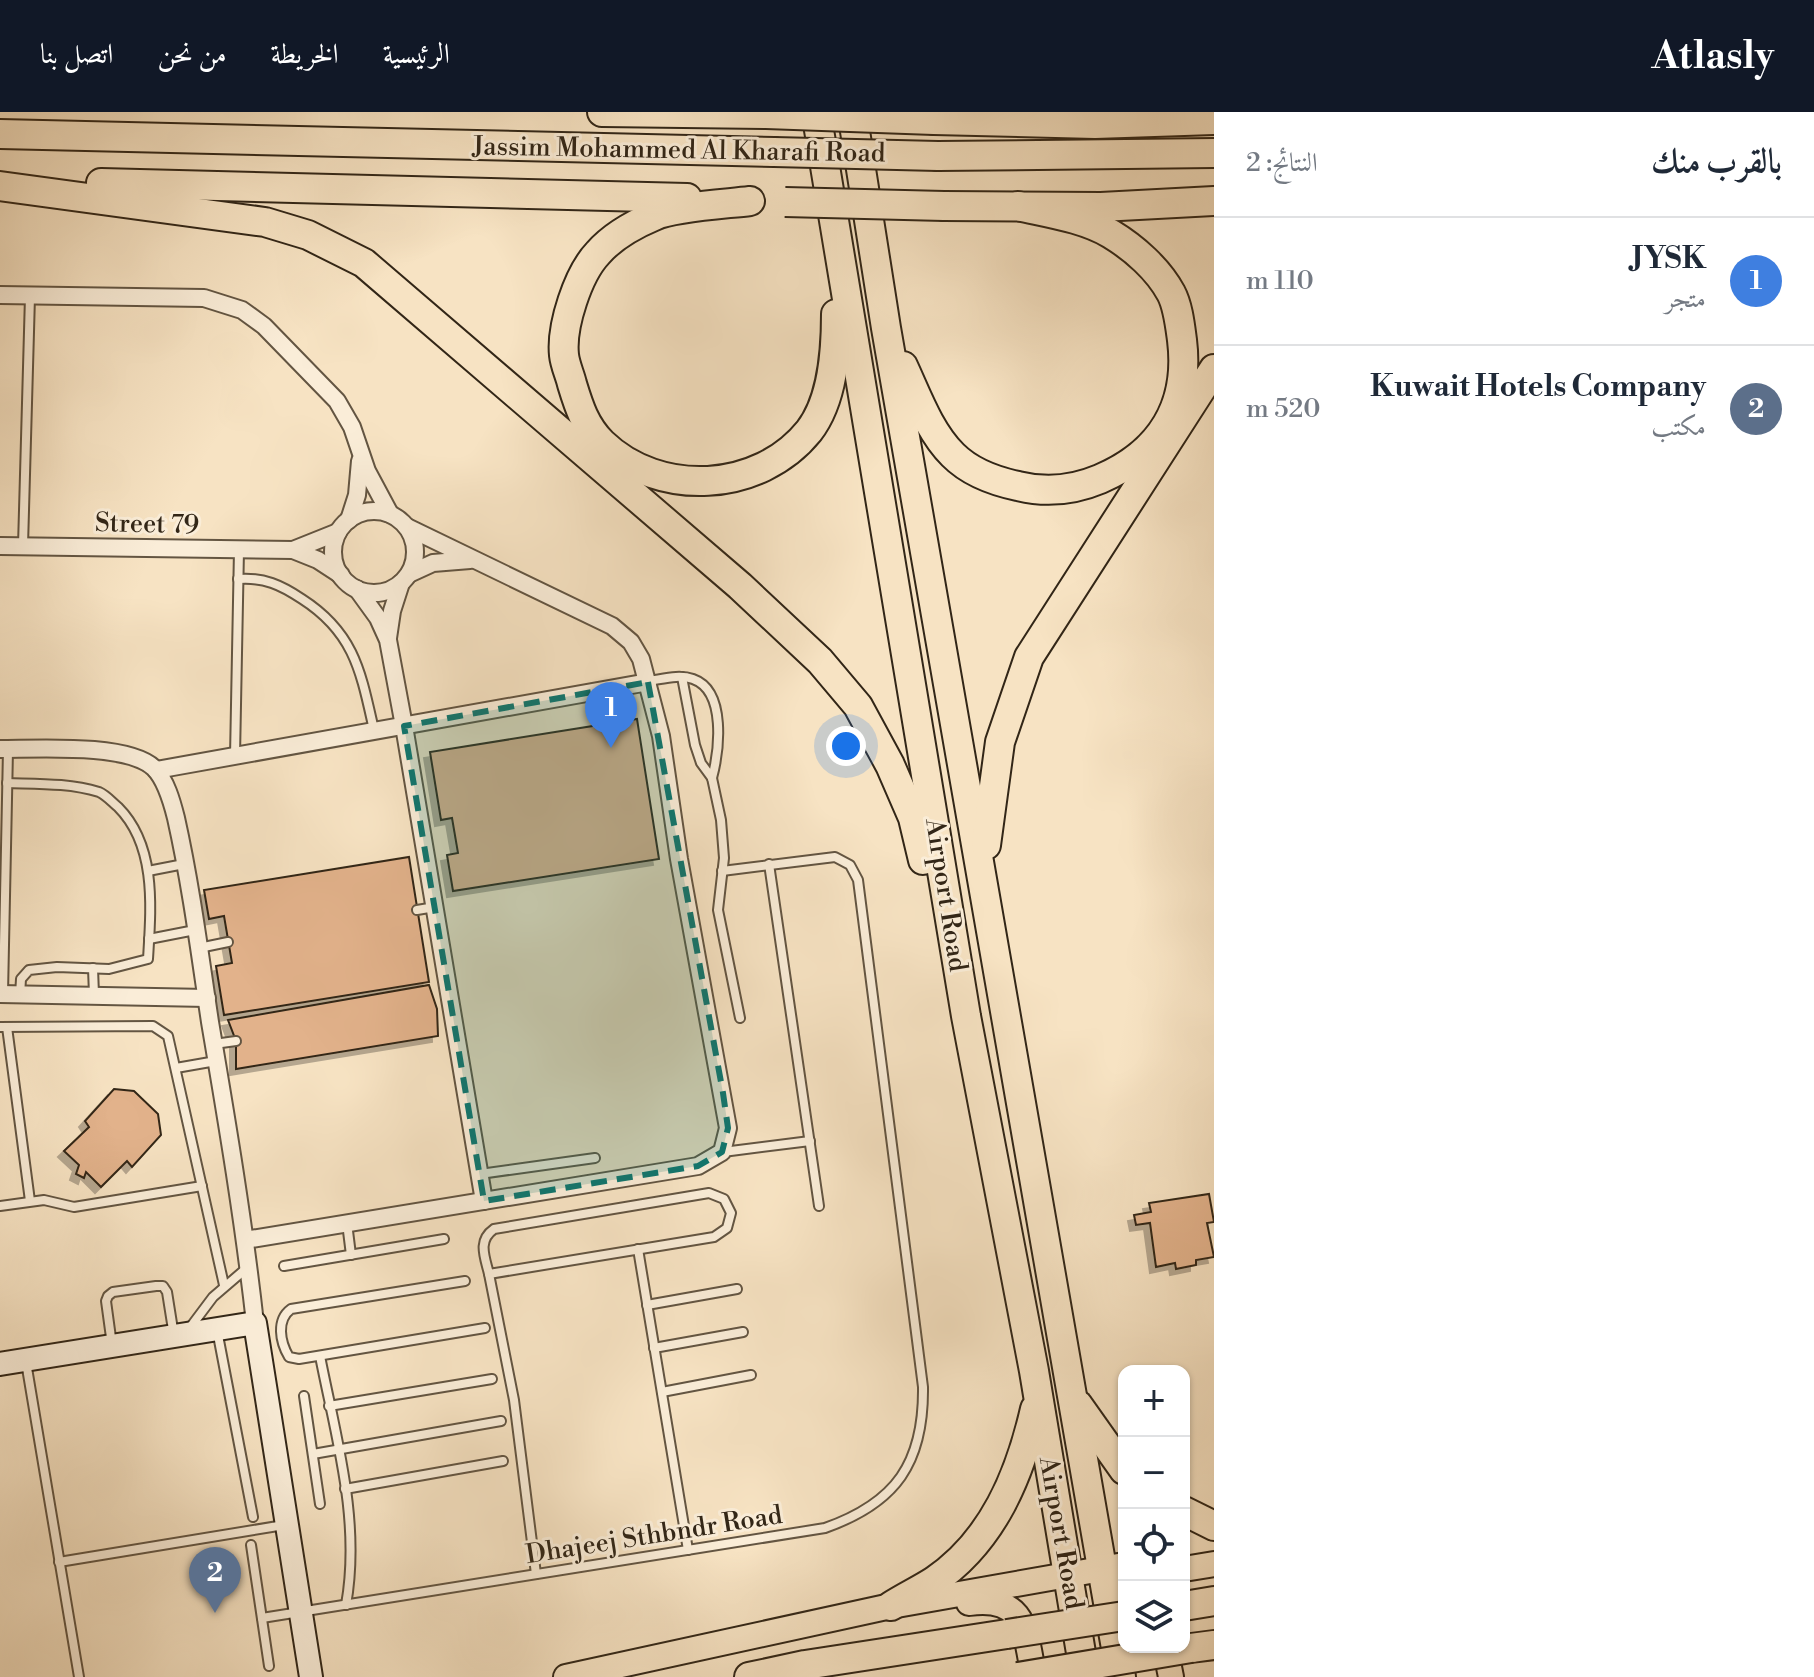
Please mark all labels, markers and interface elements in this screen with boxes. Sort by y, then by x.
text: Atlasly [1651,33,1774,80]
text: اتصل بنا [40,37,113,72]
text: من نحن [157,37,227,72]
text: الخريطة [271,37,339,72]
text: الرئيسية [383,37,450,72]
street label: Jassim Mohammed Al Kharafi Road [471,130,886,170]
text: بالقرب منك [1651,141,1782,183]
text: النتائج: 2 [1246,147,1318,179]
text: JYSK [1632,240,1706,278]
text: 110 m [1246,265,1314,297]
text: 1 [1750,265,1762,297]
text: متجر [1665,283,1706,315]
text: Kuwait Hotels Company [1370,368,1706,406]
text: 520 m [1246,393,1321,425]
text: 2 [1748,393,1764,425]
text: مكتب [1651,411,1706,443]
street label: Street 79 [95,507,199,541]
pin: 1 [585,682,637,748]
your location [826,726,866,766]
street label: Airport Road [918,815,974,974]
map controls [1118,1365,1190,1653]
button: + [1118,1365,1190,1437]
button: − [1118,1437,1190,1509]
street label: Airport Road [1032,1453,1090,1612]
street label: Dhajeej Sthbndr Road [523,1499,785,1571]
button: locate [1118,1509,1190,1581]
pin: 2 [189,1547,241,1613]
button: layers [1118,1581,1190,1653]

